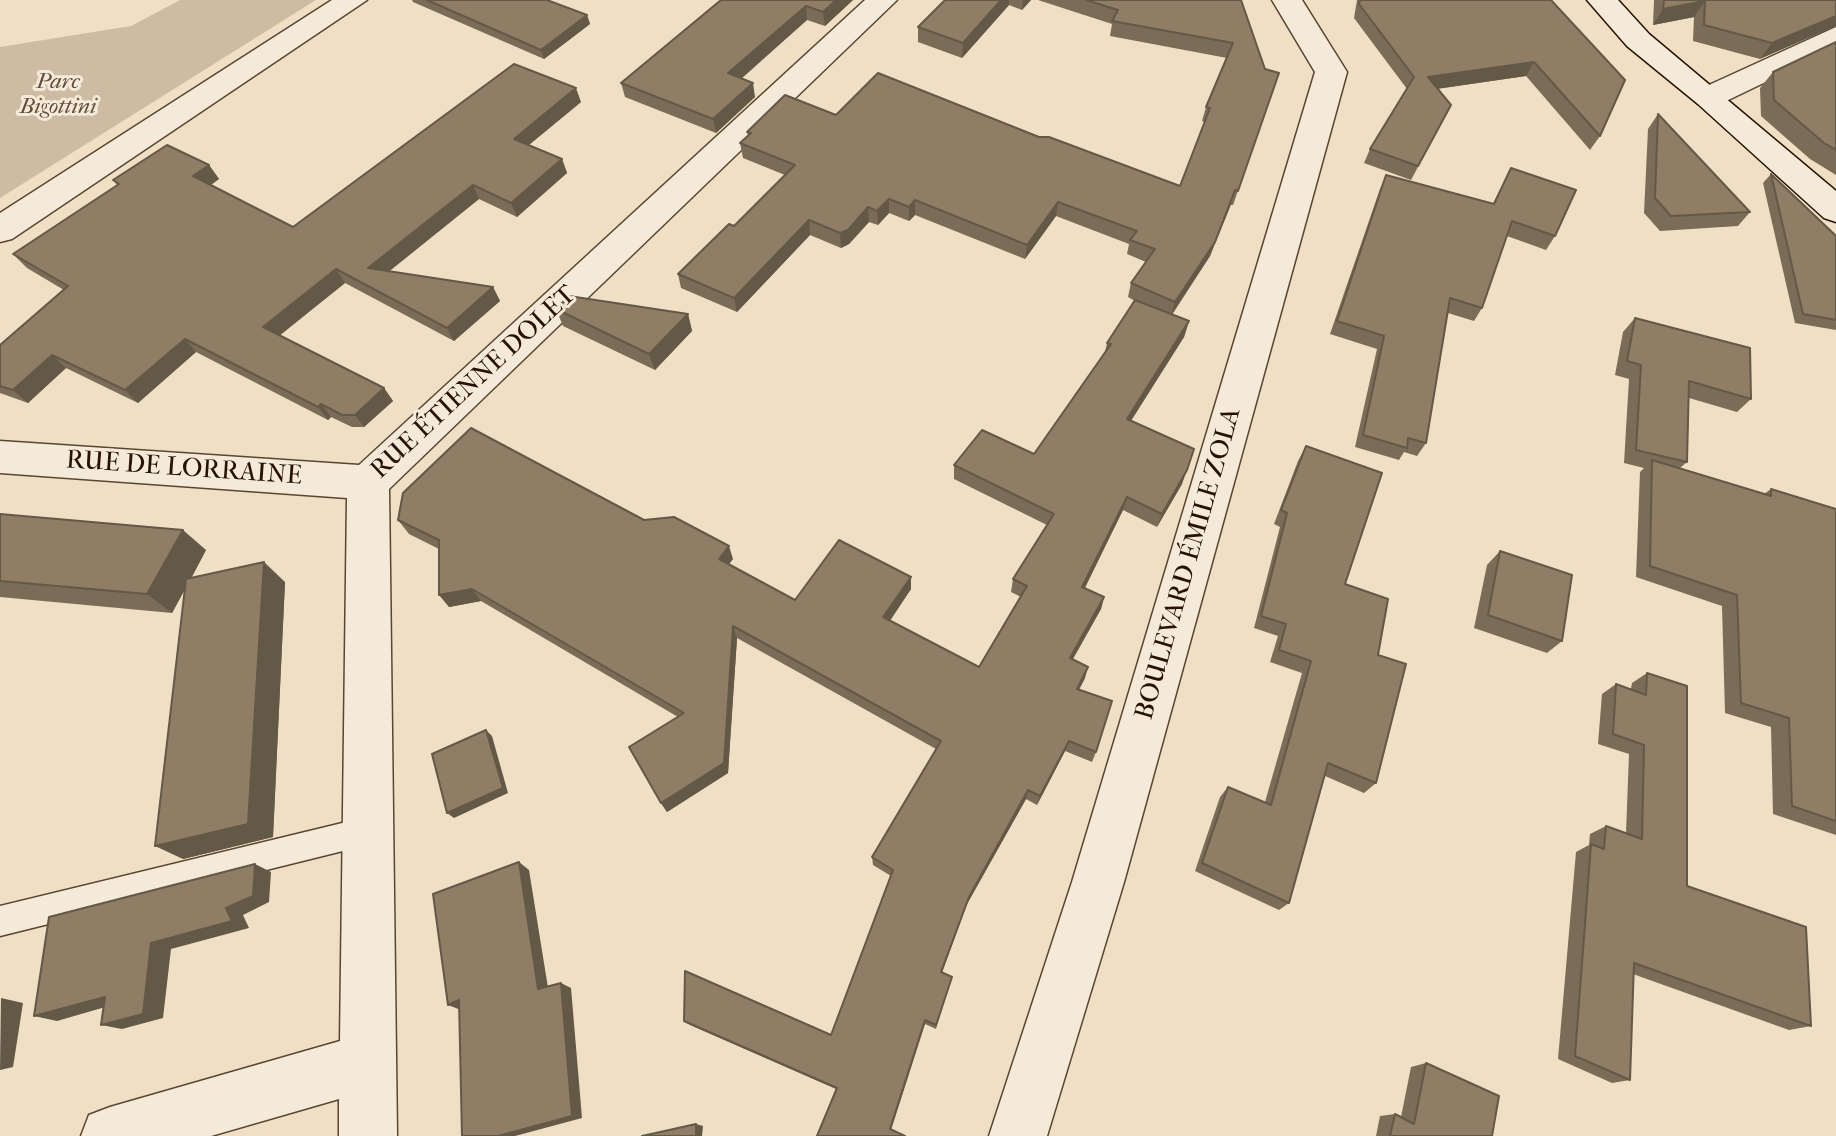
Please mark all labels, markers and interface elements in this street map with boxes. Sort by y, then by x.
park label: Parc Bigottini [20,70,96,122]
street label: RUE ÉTIENNE DOLET [365,280,583,486]
street label: BOULEVARD ÉMILE ZOLA [1129,404,1249,724]
street label: RUE DE LORRAINE [65,445,303,493]

